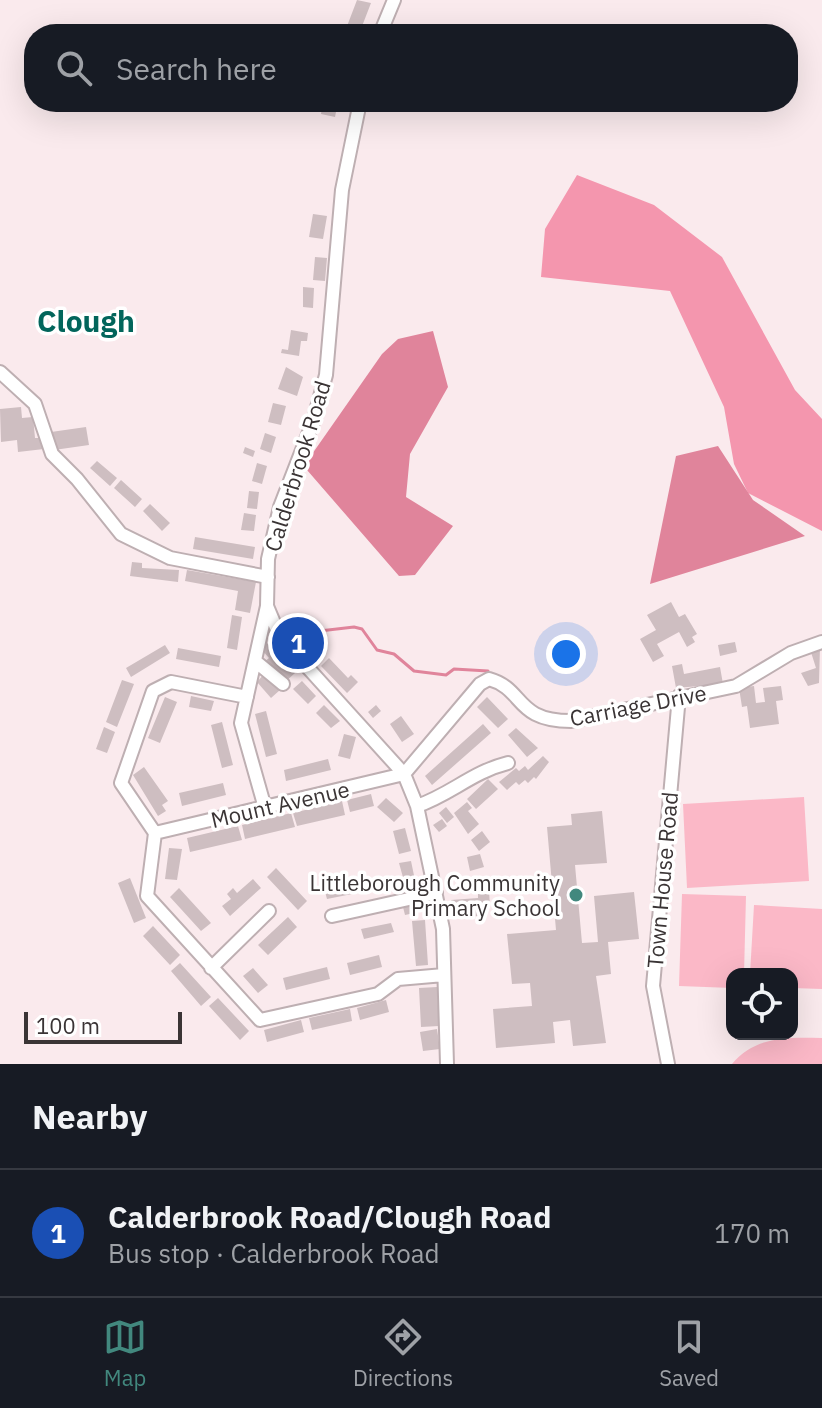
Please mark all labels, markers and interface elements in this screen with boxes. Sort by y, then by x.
search box [24,24,798,112]
icon: search [52,46,96,90]
text: Search here [116,49,277,88]
district label: Clough [37,301,135,340]
street label: Calderbrook Road [257,377,337,555]
pin: 1 [272,613,324,673]
your location [546,634,586,674]
street label: Carriage Drive [567,678,709,732]
street label: Mount Avenue [208,774,352,834]
street label: Town House Road [640,791,684,969]
place label: Littleborough Community Primary School [309,868,560,922]
marker: Littleborough Community Primary School [567,886,585,904]
map controls [726,968,798,1040]
button: locate [726,968,798,1040]
scale bar [24,1008,182,1044]
text: 100 m [36,1011,100,1040]
text: Nearby [32,1094,147,1138]
text: Calderbrook Road/Clough Road [108,1197,551,1236]
text: 1 [50,1216,66,1250]
text: 170 m [714,1216,790,1250]
text: Bus stop · Calderbrook Road [108,1236,440,1270]
tab: Map [103,1315,147,1392]
tab: Directions [353,1315,453,1392]
tab: Saved [659,1315,719,1392]

